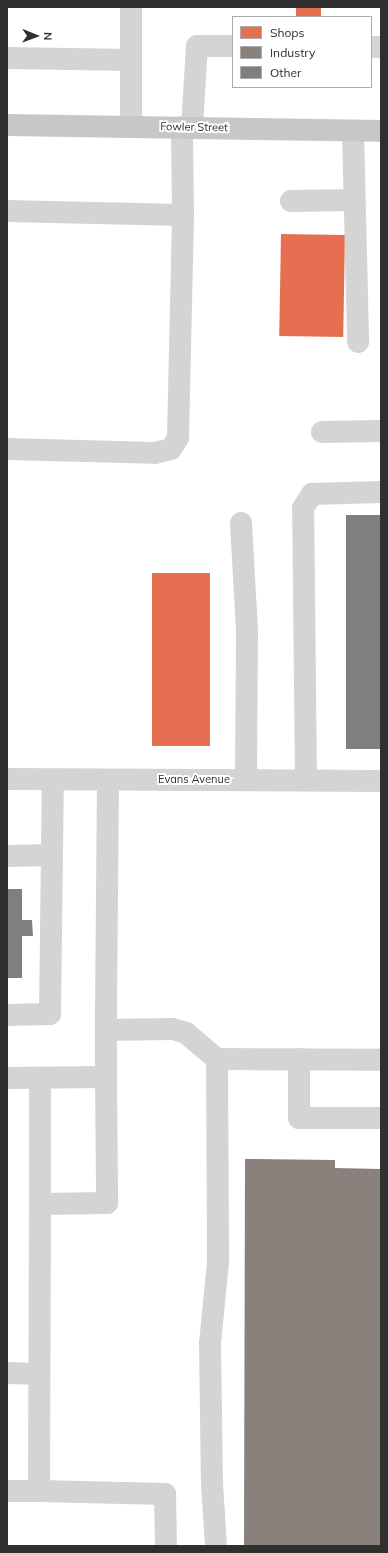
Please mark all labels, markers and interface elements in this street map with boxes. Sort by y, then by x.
north arrow [16,16,56,56]
legend [232,16,372,88]
text: Shops [270,25,305,40]
text: N [41,32,55,40]
text: Industry [270,45,315,60]
text: Other [270,65,301,80]
street label: Fowler Street [160,120,228,134]
street label: Evans Avenue [158,772,230,786]

